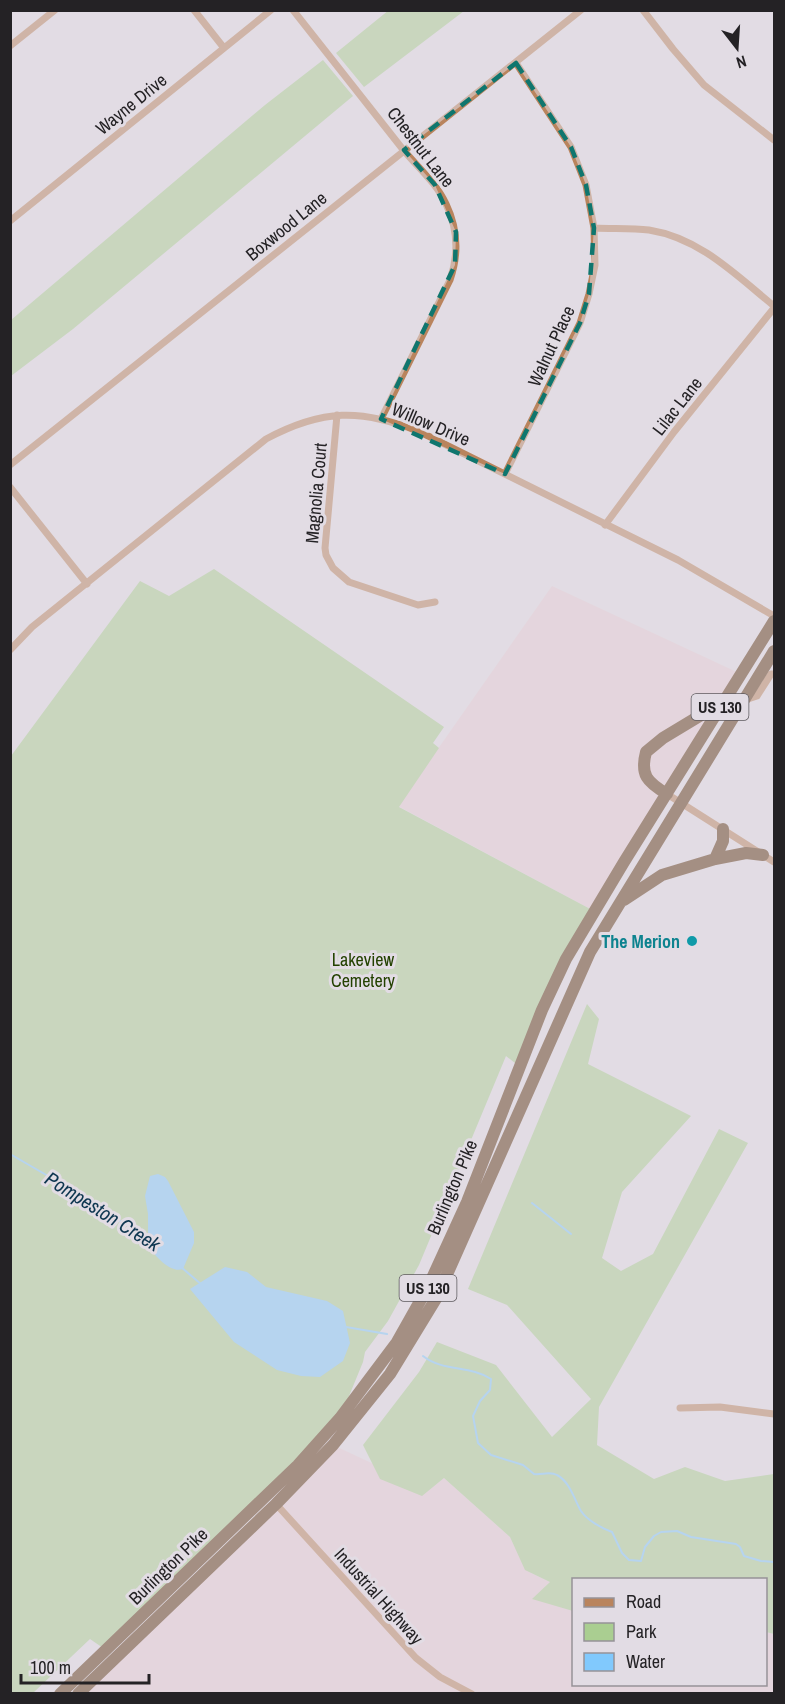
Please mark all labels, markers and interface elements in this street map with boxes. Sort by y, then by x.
north arrow [707,18,767,78]
text: N [734,50,749,74]
street label: Wayne Drive [90,68,172,140]
street label: Chestnut Lane [382,101,460,193]
street label: Boxwood Lane [240,186,332,266]
street label: Walnut Place [521,302,581,390]
street label: Lilac Lane [646,371,708,441]
street label: Willow Drive [388,396,474,452]
street label: Magnolia Court [299,442,333,544]
road number: US 130 [692,694,748,720]
place label: The Merion [601,929,680,954]
marker: The Merion [685,934,699,948]
park label: Lakeview Cemetery [331,947,396,993]
street label: Burlington Pike [421,1136,483,1238]
water label: Pompeston Creek [40,1165,166,1258]
road number: US 130 [400,1275,456,1301]
street label: Burlington Pike [123,1522,213,1610]
street label: Industrial Highway [329,1542,430,1650]
legend [572,1578,767,1686]
text: Road [626,1589,661,1614]
text: Park [626,1619,657,1644]
scale bar [21,1647,148,1685]
text: Water [626,1649,665,1674]
text: 100 m [30,1655,71,1680]

